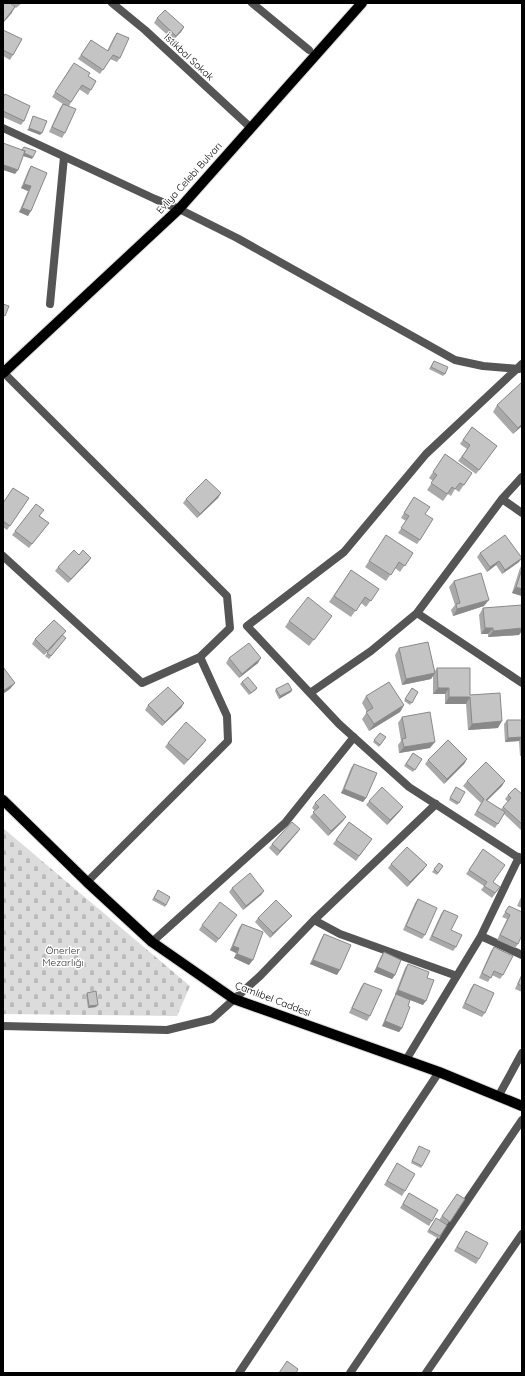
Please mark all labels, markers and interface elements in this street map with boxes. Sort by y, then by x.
street label: İstikbal Sokak [161,31,217,83]
street label: Evliya Celebi Bulvarı [153,139,225,217]
park label: Önerler Mezarlığı [42,944,84,969]
street label: Çamlıbel Caddesi [233,979,313,1019]

